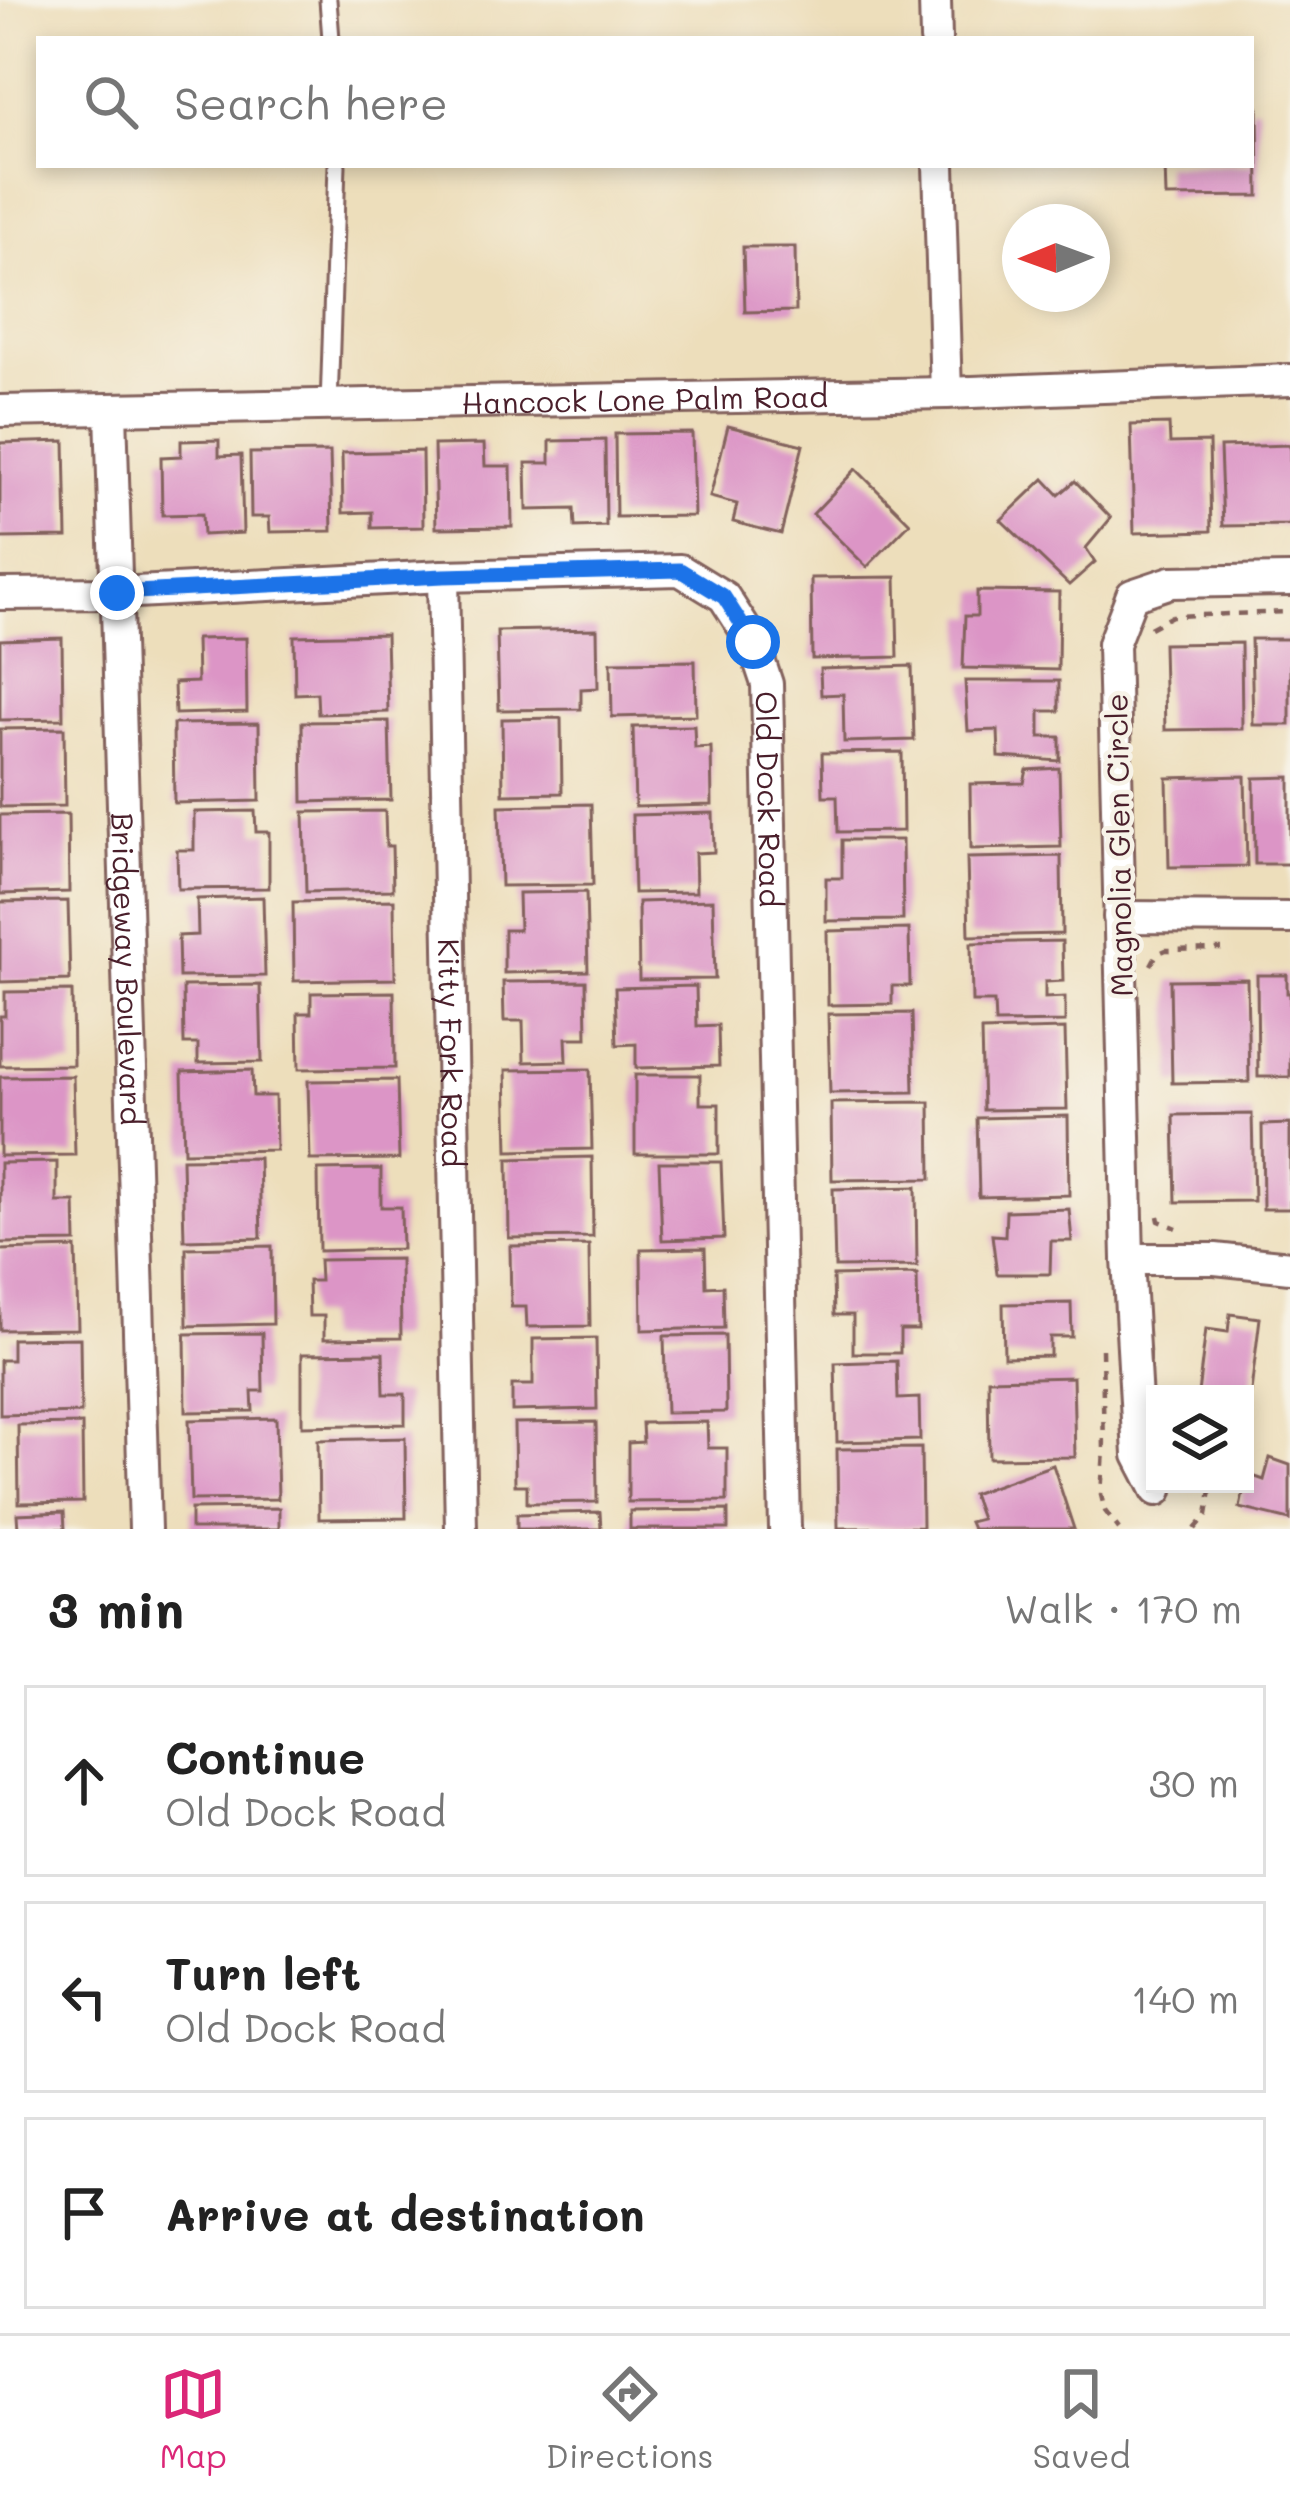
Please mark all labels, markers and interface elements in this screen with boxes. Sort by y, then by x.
search box [36,36,1254,168]
icon: search [78,69,144,135]
text: Search here [174,73,448,131]
north arrow [1002,204,1110,312]
street label: Hancock Lone Palm Road [461,375,829,422]
route end [90,566,144,620]
route start [726,615,780,669]
street label: Old Dock Road [747,690,792,908]
street label: Magnolia Glen Circle [1095,693,1141,997]
street label: Bridgeway Boulevard [103,812,153,1126]
street label: Kitty Fork Road [430,938,474,1168]
map controls [1146,1385,1254,1493]
button: layers [1146,1385,1254,1493]
text: 3 min [48,1574,184,1641]
text: Walk · 170 m [1004,1582,1242,1633]
text: Continue [165,1727,365,1785]
icon: ahead [51,1748,117,1814]
text: 30 m [1149,1756,1239,1807]
text: Old Dock Road [165,1785,446,1836]
text: Turn left [165,1943,361,2001]
icon: left [51,1964,117,2030]
text: 140 m [1131,1972,1239,2023]
text: Old Dock Road [165,2001,446,2052]
icon: arrive [51,2180,117,2246]
text: Arrive at destination [165,2184,645,2242]
tab: Map [160,2361,227,2476]
tab: Directions [546,2361,713,2476]
tab: Saved [1033,2361,1130,2476]

